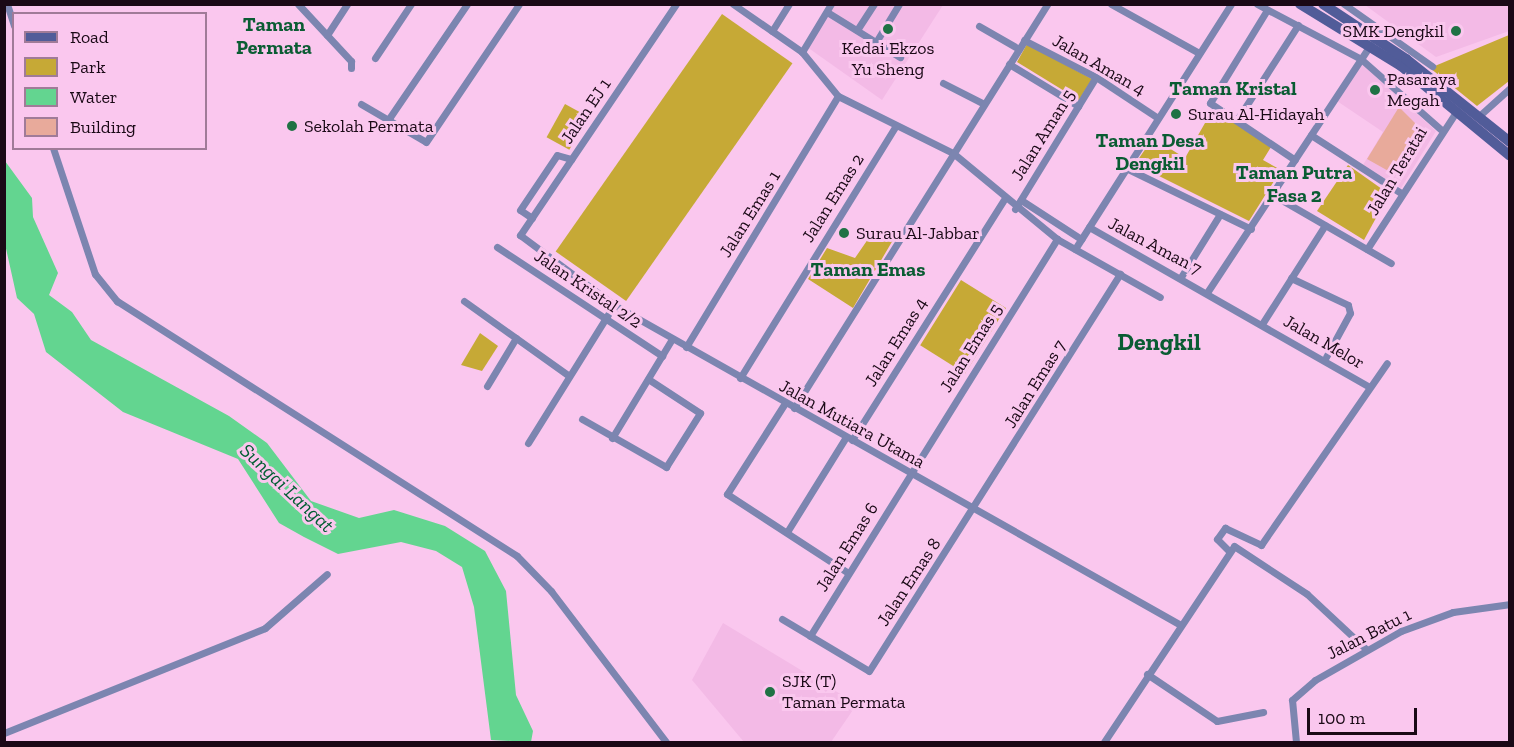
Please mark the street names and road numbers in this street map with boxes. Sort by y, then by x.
street label: Jalan Aman 4 [1048,30,1150,100]
street label: Jalan EJ 1 [556,74,616,148]
street label: Jalan Aman 5 [1006,85,1080,185]
street label: Jalan Teratai [1362,123,1432,219]
street label: Jalan Emas 2 [797,150,869,246]
street label: Jalan Emas 1 [715,167,785,261]
street label: Jalan Aman 7 [1104,212,1206,280]
street label: Jalan Kristal 2/2 [530,245,646,333]
street label: Jalan Emas 4 [860,294,932,390]
street label: Jalan Emas 5 [935,300,1007,396]
street label: Jalan Melor [1280,310,1368,374]
street label: Jalan Emas 7 [999,336,1071,432]
street label: Jalan Mutiara Utama [775,375,929,473]
street label: Jalan Emas 6 [811,499,883,595]
street label: Jalan Emas 8 [873,534,945,630]
street label: Jalan Batu 1 [1323,604,1415,664]

